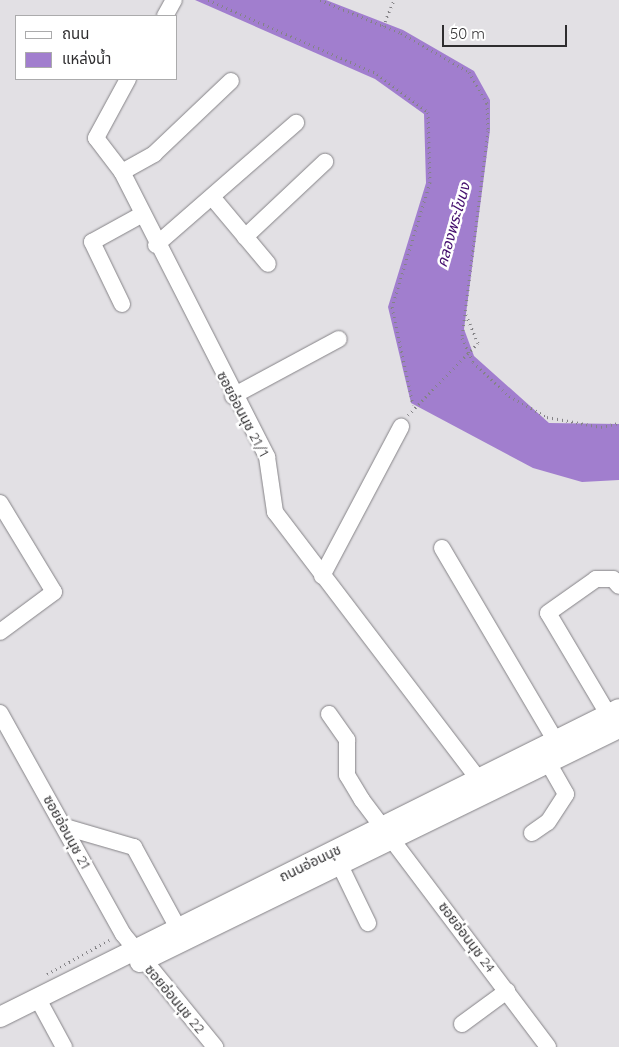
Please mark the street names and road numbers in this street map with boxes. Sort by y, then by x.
street label: ซอยอ่อนนุช 21/1 [213,368,273,460]
street label: ซอยอ่อนนุช 21 [40,792,94,872]
street label: ถนนอ่อนนุช [276,841,344,885]
street label: ซอยอ่อนนุช 24 [435,898,499,976]
street label: ซอยอ่อนนุช 22 [141,961,209,1037]

